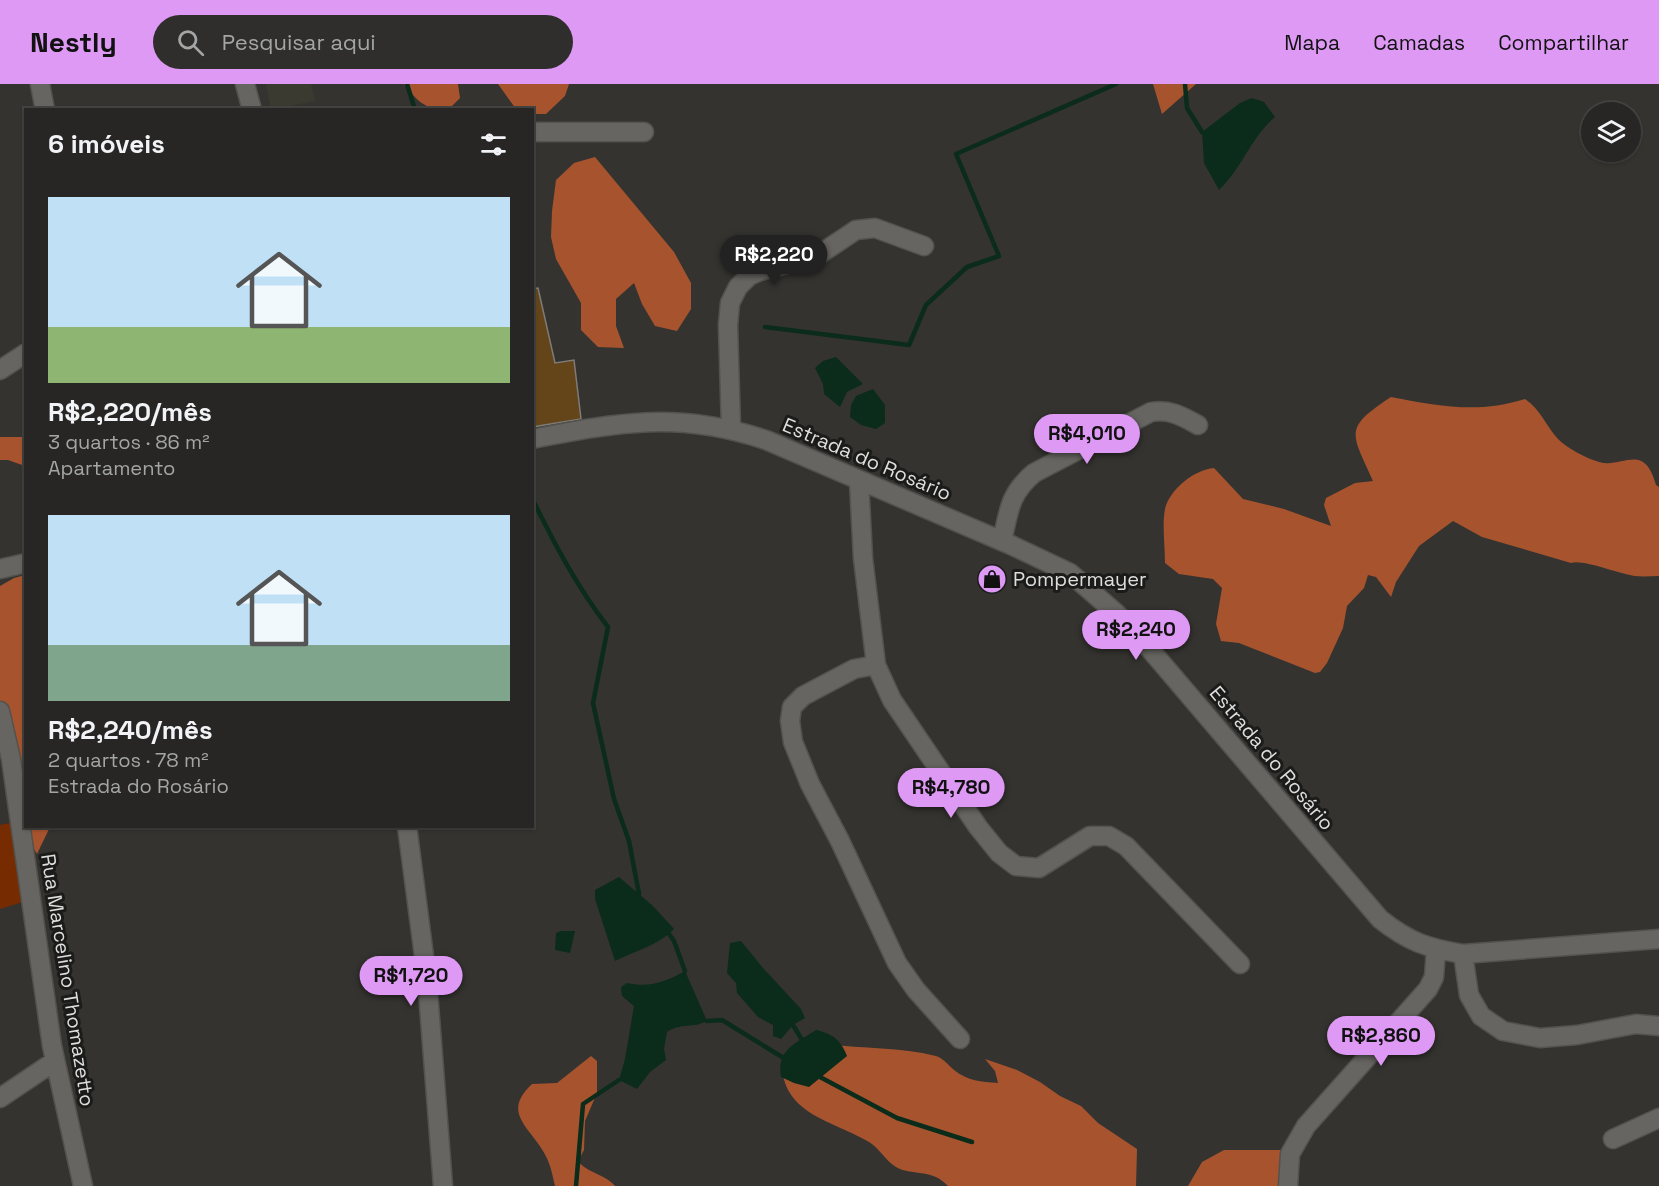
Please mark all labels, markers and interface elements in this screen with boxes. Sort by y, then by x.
search box [153,15,573,69]
text: Nestly [30,24,117,60]
icon: search [174,26,207,59]
text: Pesquisar aqui [222,28,376,56]
text: Mapa [1284,29,1340,56]
text: Camadas [1373,29,1465,56]
text: Compartilhar [1498,29,1629,56]
map controls [1581,102,1641,162]
button: layers [1581,102,1641,162]
text: 6 imóveis [48,127,165,161]
icon: filters [477,128,510,161]
pin: R$2,220 [719,235,829,286]
icon: home [225,236,333,344]
text: R$2,220 [734,241,814,267]
text: R$2,220/mês [48,395,212,429]
street label: Estrada do Rosário [779,412,955,506]
pin: R$4,010 [1032,414,1142,465]
text: R$4,010 [1048,420,1126,446]
text: 3 quartos · 86 m² [48,429,210,455]
text: Apartamento [48,455,175,481]
icon: home [225,554,333,662]
shop icon: Pompermayer [976,563,1008,595]
place label: Pompermayer [1013,566,1147,592]
pin: R$2,240 [1081,610,1191,661]
text: R$2,240 [1096,616,1176,642]
street label: Estrada do Rosário [1204,680,1340,836]
text: R$2,240/mês [48,713,213,747]
text: 2 quartos · 78 m² [48,747,208,773]
pin: R$4,780 [896,768,1006,819]
text: Estrada do Rosário [48,773,229,799]
text: R$4,780 [912,774,990,800]
street label: Rua Marcelino Thomazetto [35,852,101,1108]
pin: R$1,720 [356,956,466,1007]
text: R$1,720 [374,962,448,988]
pin: R$2,860 [1326,1016,1436,1067]
text: R$2,860 [1341,1022,1421,1048]

